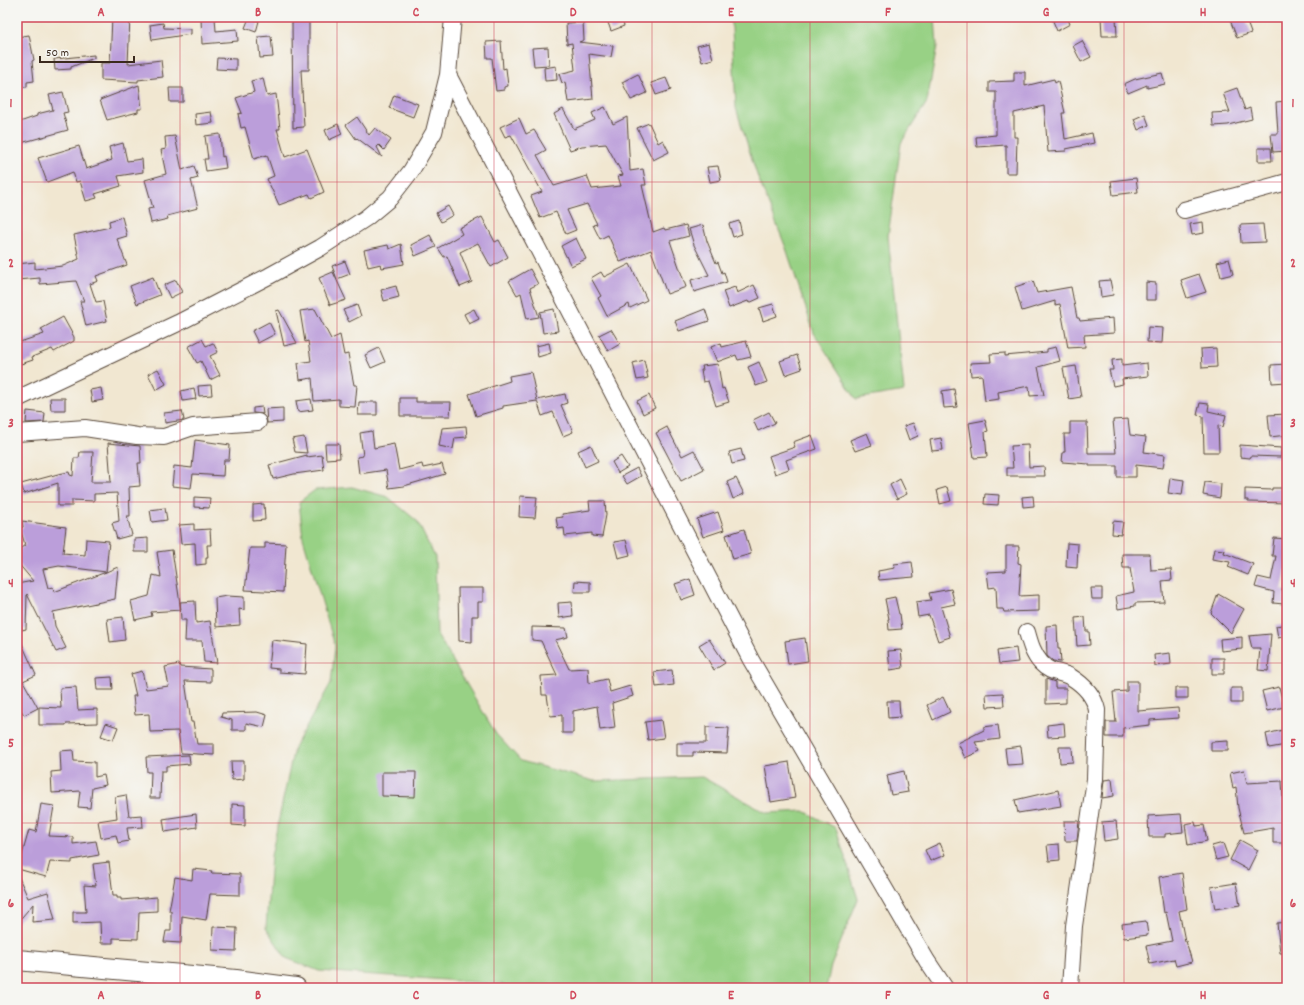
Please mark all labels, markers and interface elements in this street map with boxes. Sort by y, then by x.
text: A [97,4,105,23]
text: B [255,4,261,23]
text: C [413,4,420,23]
text: D [570,4,577,23]
text: E [728,4,735,23]
text: F [885,4,891,23]
text: G [1043,4,1050,23]
text: H [1200,4,1207,23]
scale bar [40,38,134,64]
text: 50 m [46,45,69,62]
text: 1 [10,95,13,114]
text: 1 [1292,95,1295,114]
text: 2 [8,255,14,274]
text: 2 [1290,255,1296,274]
text: 3 [8,415,14,434]
text: 3 [1290,415,1296,434]
text: 4 [8,575,14,594]
text: 4 [1290,575,1296,594]
text: 5 [8,735,14,754]
text: 5 [1290,735,1296,754]
text: 6 [8,895,15,914]
text: 6 [1290,895,1297,914]
text: A [97,987,105,1005]
text: B [255,987,261,1005]
text: C [413,987,420,1005]
text: D [570,987,577,1005]
text: E [728,987,735,1005]
text: F [885,987,891,1005]
text: G [1043,987,1050,1005]
text: H [1200,987,1207,1005]

